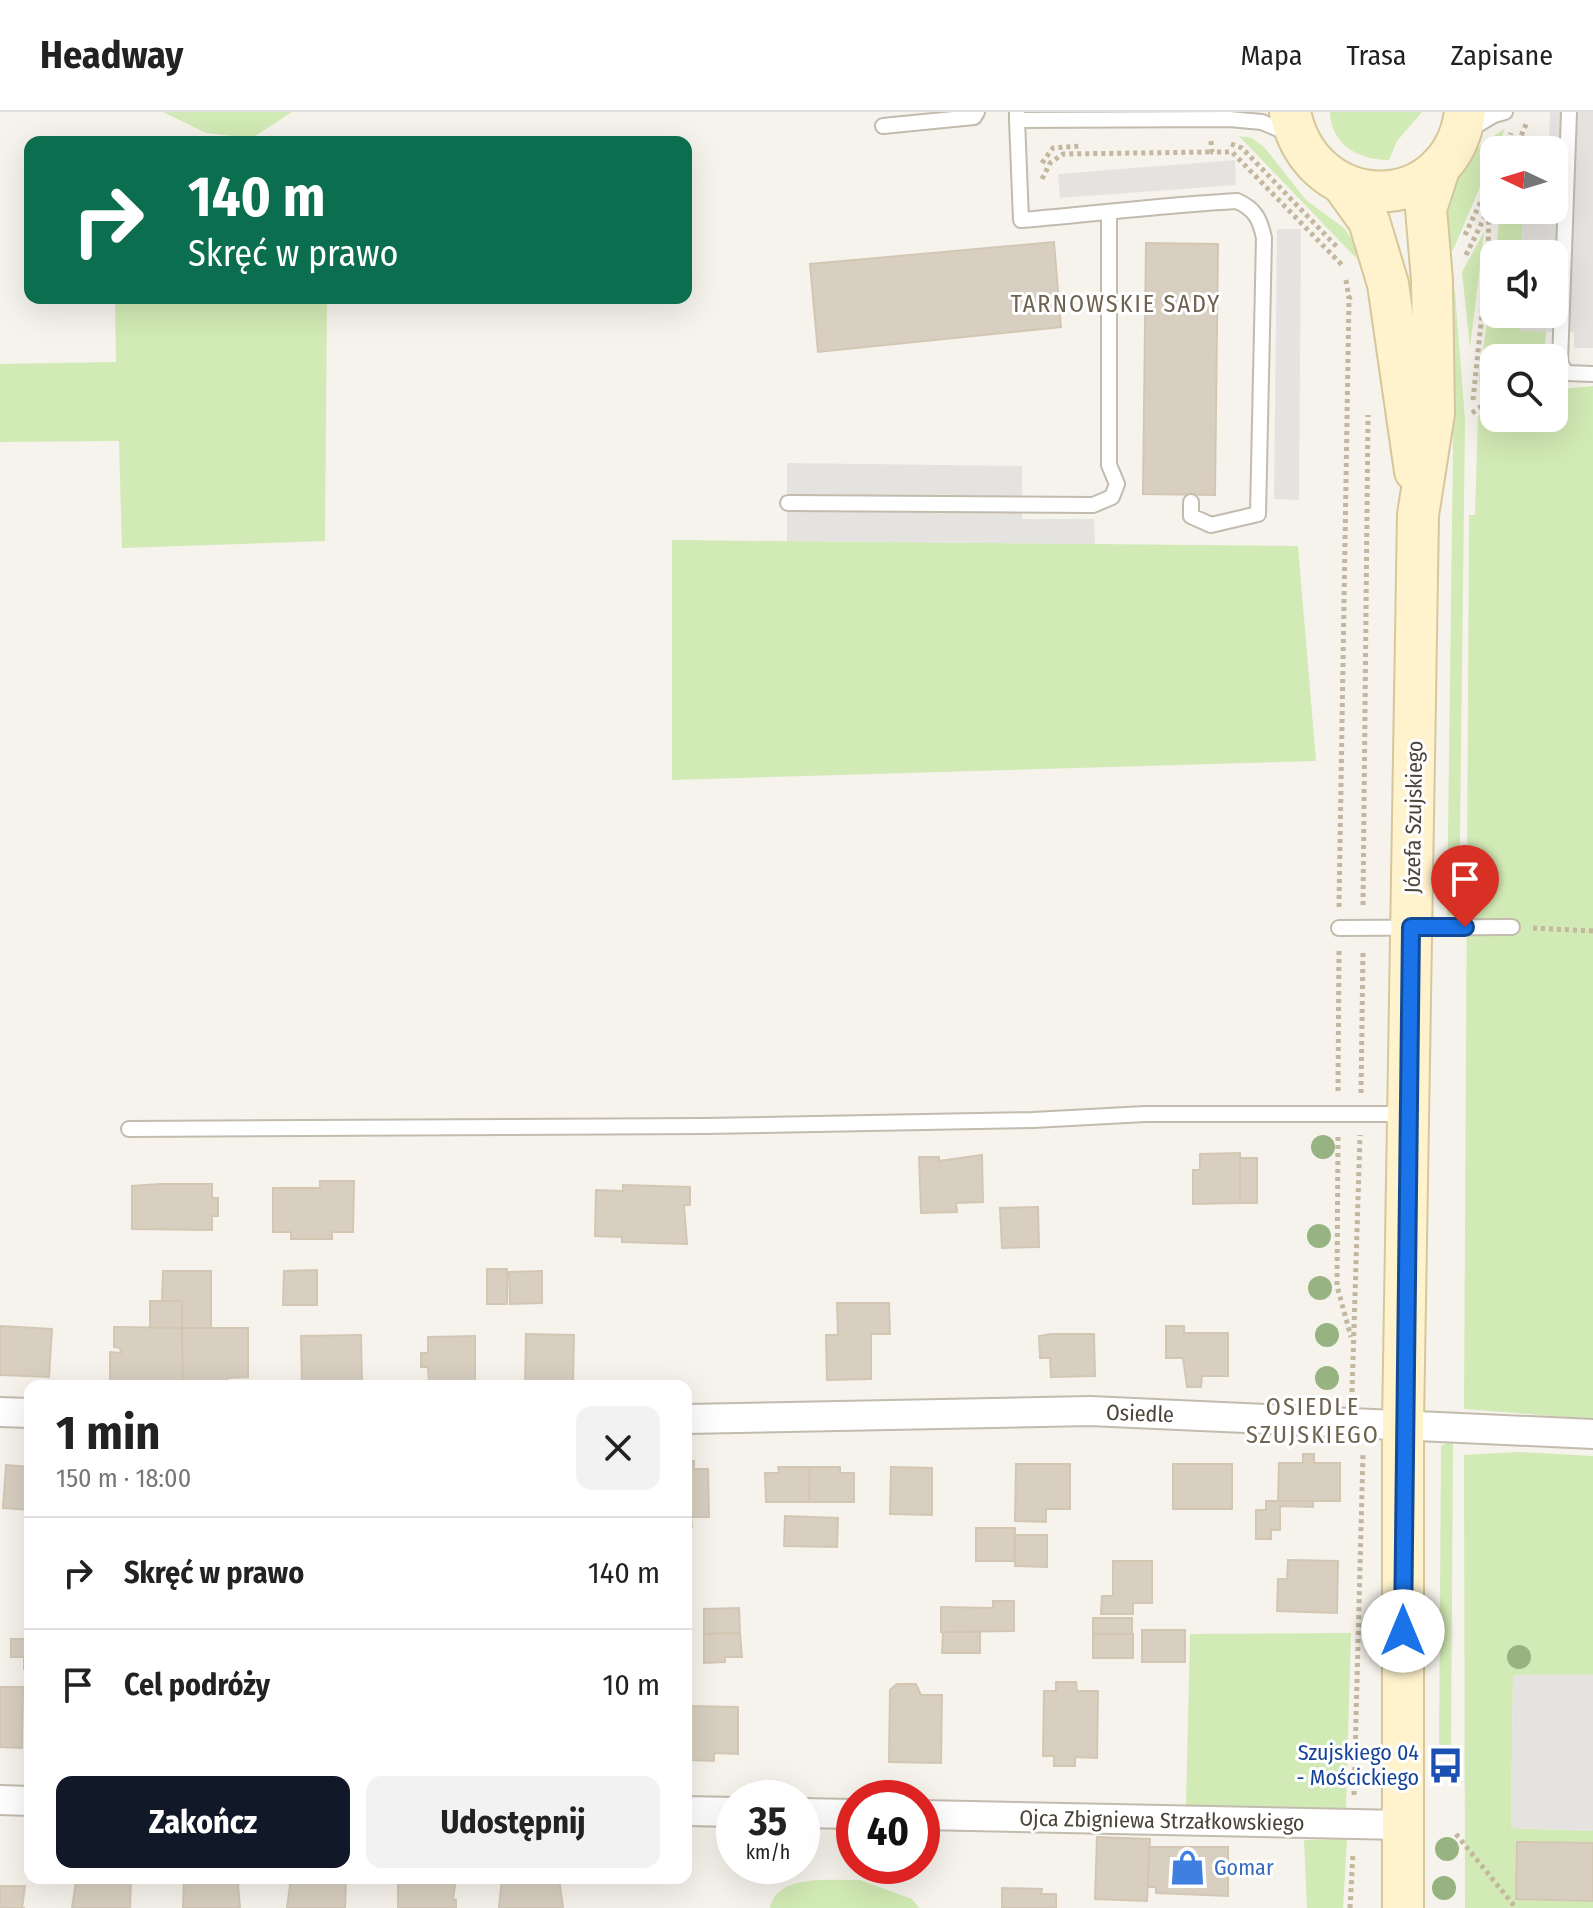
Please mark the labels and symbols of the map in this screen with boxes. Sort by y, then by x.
north arrow [1480,136,1568,224]
district label: TARNOWSKIE SADY [1011,290,1221,318]
street label: Józefa Szujskiego [1399,740,1428,894]
pin [1431,845,1499,927]
district label: OSIEDLE SZUJSKIEGO [1246,1393,1380,1449]
street label: Osiedle [1106,1399,1174,1428]
position arrow [1361,1589,1445,1673]
place label: Szujskiego 04 - Mościckiego [1297,1739,1419,1791]
bus stop icon: Szujskiego 04 - Mościckiego [1426,1746,1464,1784]
speed limit sign: 40 [836,1780,940,1884]
street label: Ojca Zbigniewa Strzałkowskiego [1019,1805,1305,1836]
shop icon: Gomar [1169,1848,1207,1886]
place label: Gomar [1214,1854,1274,1881]

